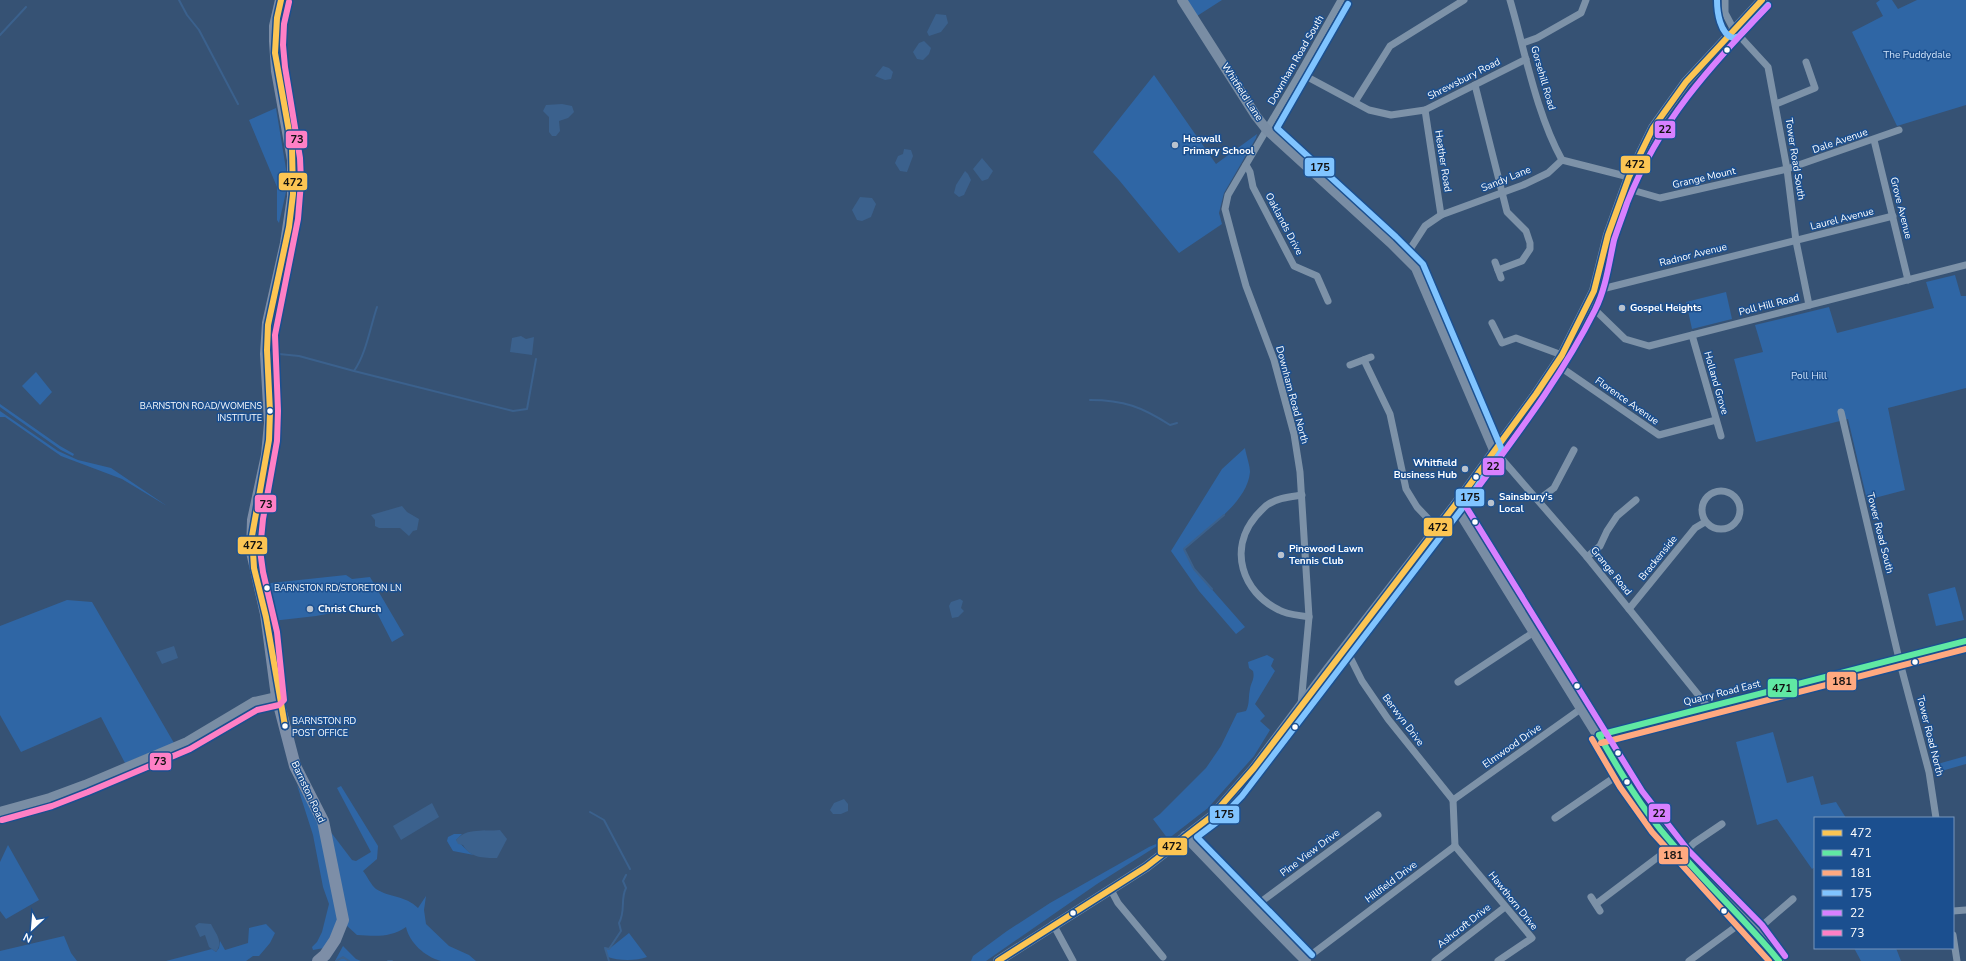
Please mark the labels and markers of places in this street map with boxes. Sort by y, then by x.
unlabelled marker [1722,45,1732,55]
place label: Heswall Primary School [1183,132,1255,158]
marker: Heswall Primary School [1170,140,1180,150]
place label: Gospel Heights [1630,301,1702,315]
marker: Gospel Heights [1617,303,1627,313]
place label: BARNSTON ROAD/WOMENS INSTITUTE [140,400,262,424]
marker: BARNSTON ROAD/WOMENS INSTITUTE [265,406,275,416]
place label: Whitfield Business Hub [1394,456,1457,482]
marker: Whitfield Business Hub [1460,464,1470,474]
unlabelled marker [1471,472,1481,482]
place label: Sainsbury's Local [1499,490,1553,516]
marker: Sainsbury's Local [1486,498,1496,508]
unlabelled marker [1470,517,1480,527]
place label: Pinewood Lawn Tennis Club [1289,542,1363,568]
marker: Pinewood Lawn Tennis Club [1276,550,1286,560]
place label: BARNSTON RD/STORETON LN [274,582,402,594]
marker: BARNSTON RD/STORETON LN [262,583,272,593]
place label: Christ Church [318,602,381,616]
marker: Christ Church [305,604,315,614]
unlabelled marker [1910,657,1920,667]
unlabelled marker [1572,681,1582,691]
place label: BARNSTON RD POST OFFICE [292,715,357,739]
marker: BARNSTON RD POST OFFICE [280,721,290,731]
unlabelled marker [1290,722,1300,732]
unlabelled marker [1613,748,1623,758]
unlabelled marker [1622,777,1632,787]
unlabelled marker [1719,906,1729,916]
unlabelled marker [1068,908,1078,918]

